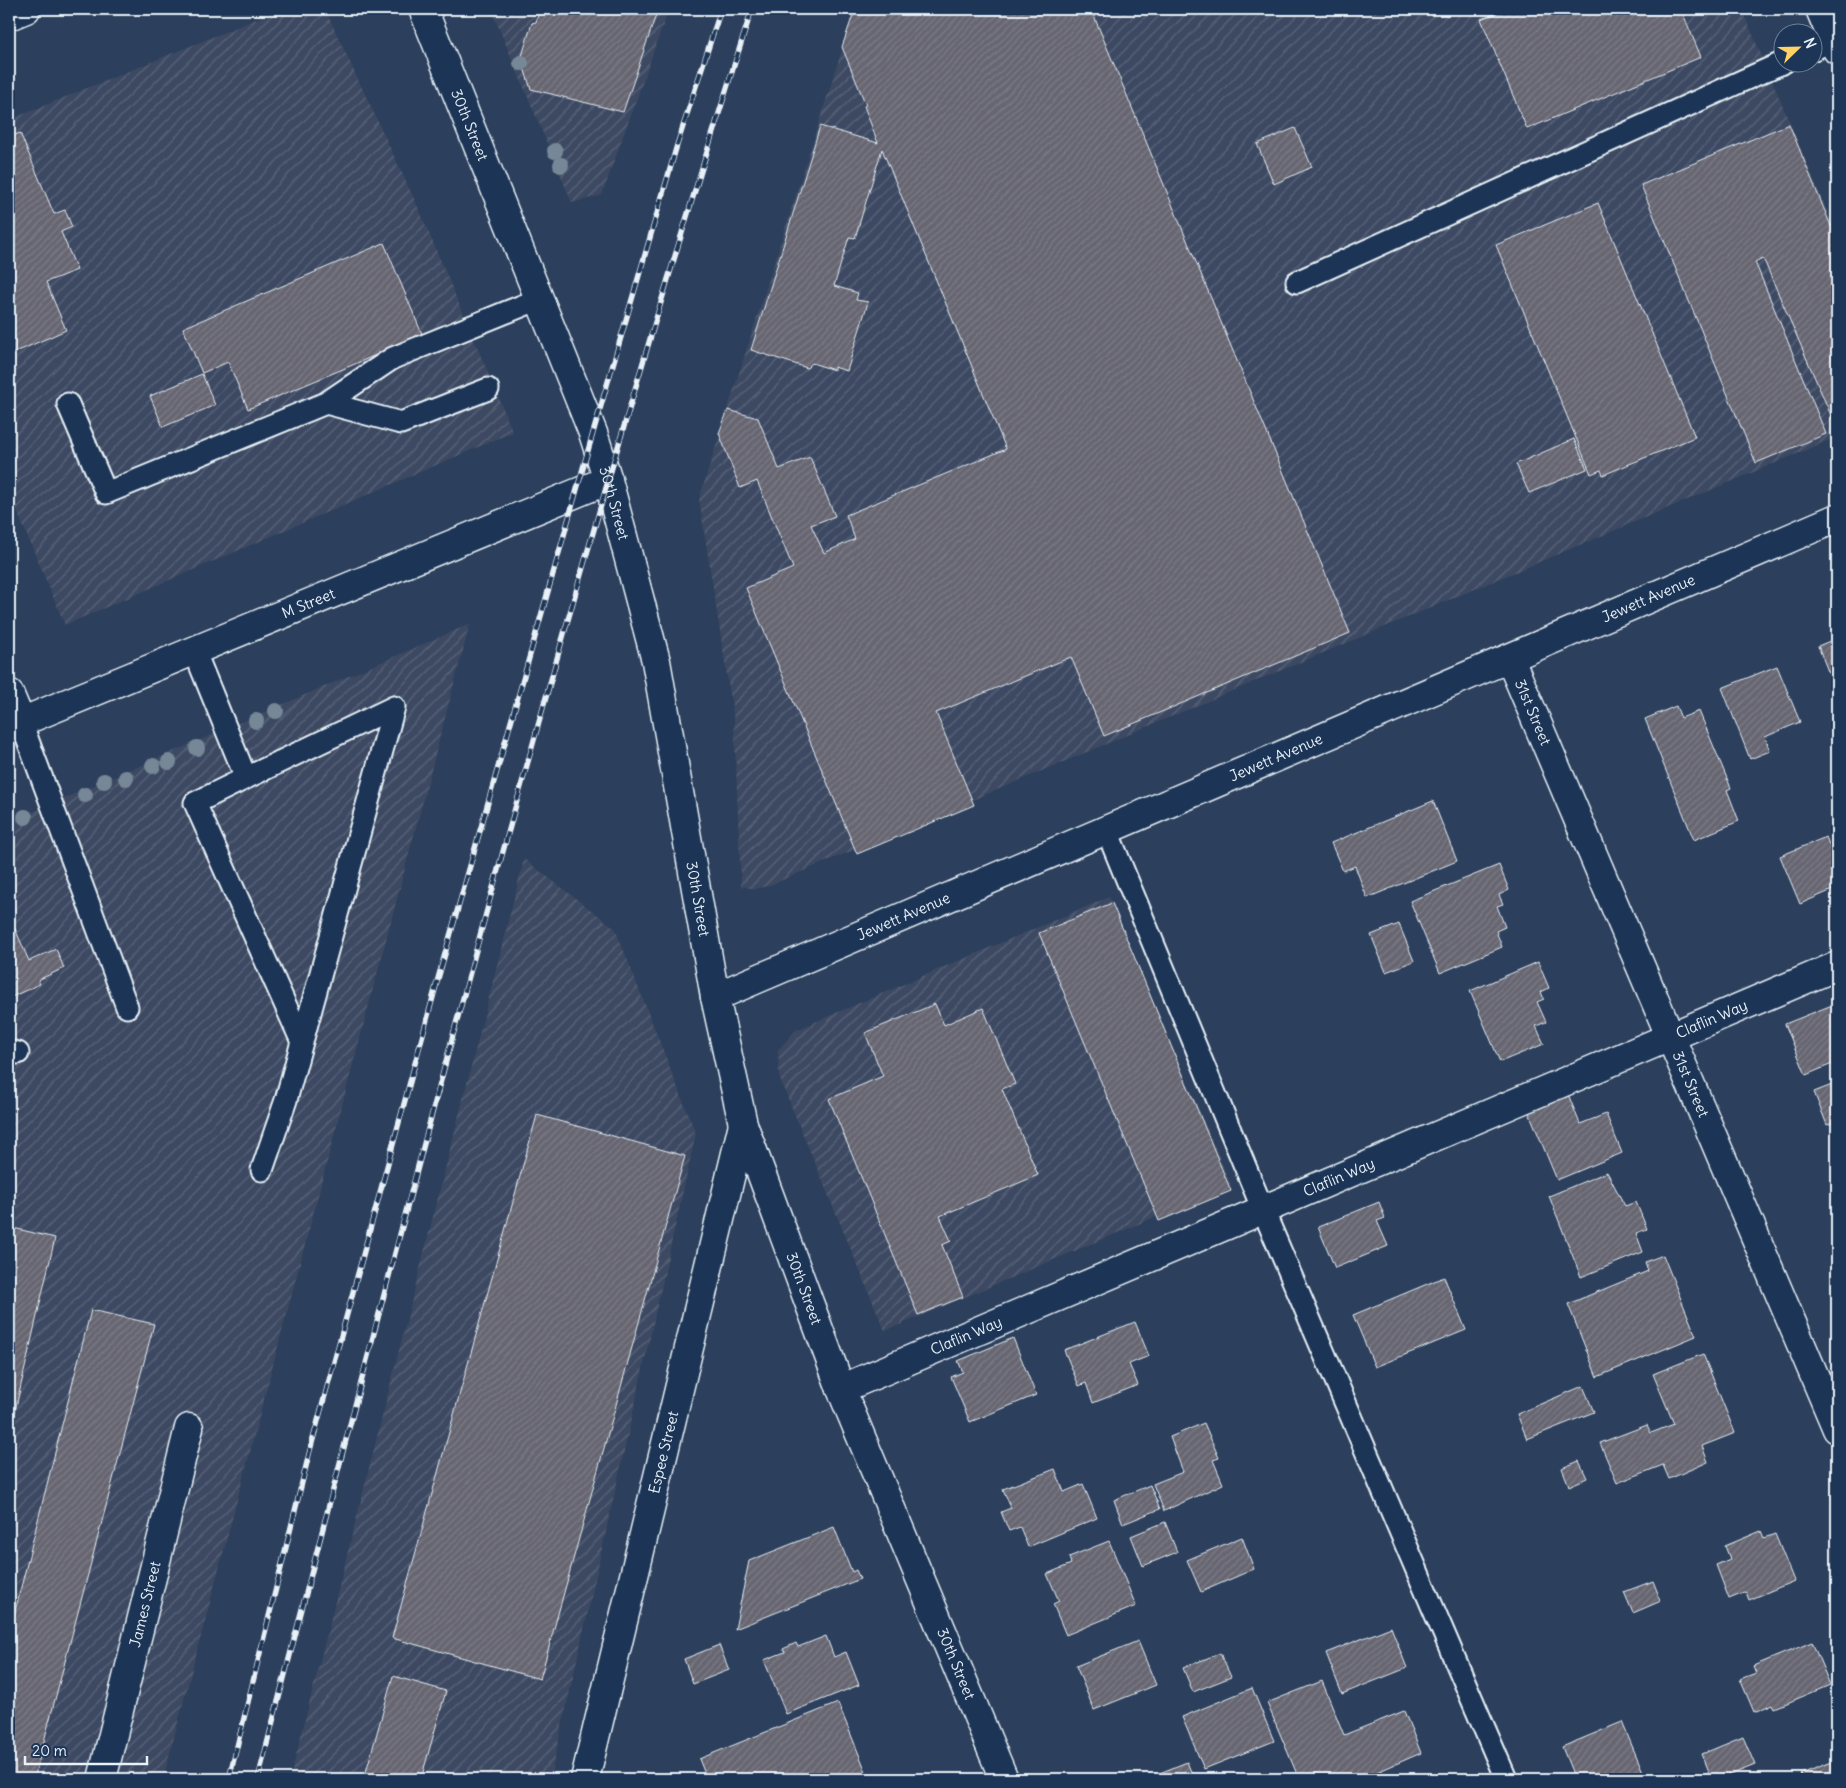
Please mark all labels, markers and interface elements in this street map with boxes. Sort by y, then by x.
north arrow [1774,22,1824,72]
text: N [1800,35,1820,51]
street label: 30th Street [447,86,493,164]
street label: 30th Street [595,464,633,542]
street label: Jewett Avenue [1599,570,1698,626]
street label: M Street [279,584,338,622]
street label: 31st Street [1511,676,1556,748]
street label: Jewett Avenue [1226,729,1325,785]
street label: 30th Street [682,860,714,938]
street label: Jewett Avenue [854,888,953,944]
street label: Claflin Way [1673,995,1750,1042]
street label: 31st Street [1669,1048,1713,1120]
street label: Claflin Way [1300,1153,1377,1201]
street label: 30th Street [782,1250,826,1327]
street label: Claflin Way [927,1312,1005,1359]
street label: Espee Street [644,1409,682,1495]
street label: James Street [125,1559,165,1649]
street label: 30th Street [933,1625,980,1702]
scale bar [25,1733,148,1765]
text: 20 m [32,1741,67,1760]

